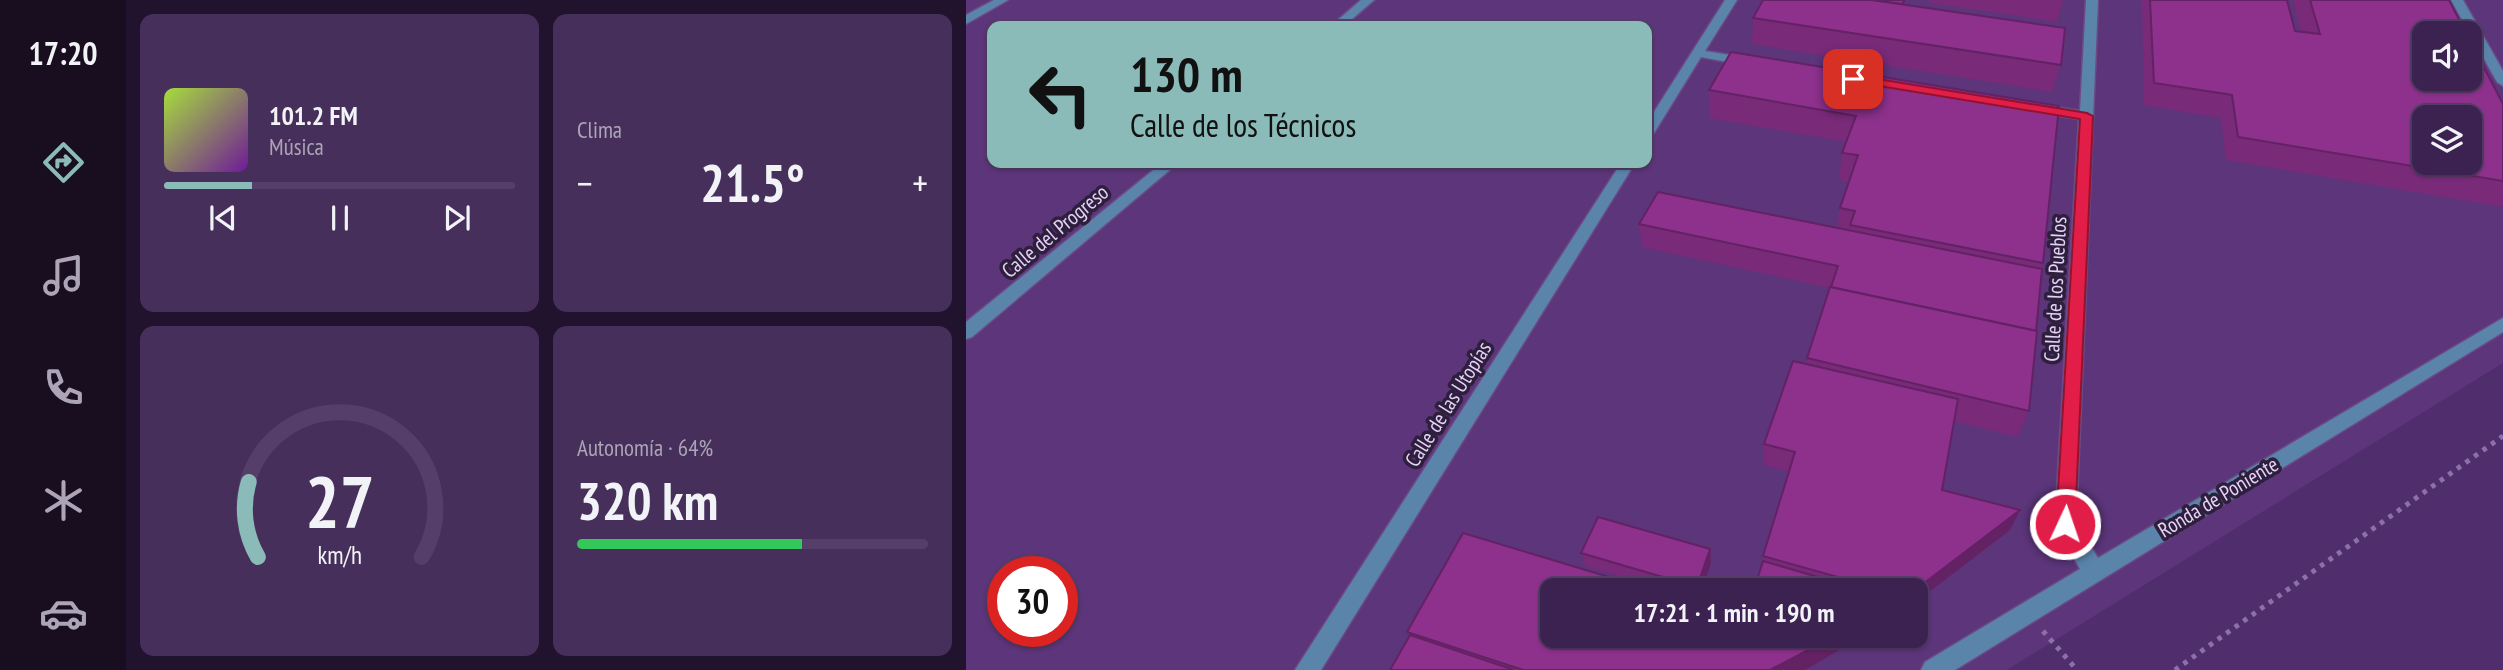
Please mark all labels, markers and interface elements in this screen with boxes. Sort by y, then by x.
map controls [2412,21,2482,175]
button: sound [2412,21,2482,91]
text: 17:20 [28,32,98,74]
text: 130 m [1130,42,1243,106]
icon: left [1015,49,1106,140]
pin [1823,49,1883,109]
icon: arrive [1834,60,1872,98]
text: 101.2 FM [269,99,358,132]
text: Calle de los Técnicos [1130,104,1356,146]
button: layers [2412,105,2482,175]
text: Clima [577,115,622,144]
text: Música [269,132,324,161]
icon: directions [39,138,88,187]
text: 21.5° [700,149,805,216]
text: − [577,158,593,207]
text: + [912,158,928,207]
street label: Calle del Progreso [996,179,1114,283]
icon: previous [204,199,242,237]
icon: pause [321,199,359,237]
icon: next [438,199,476,237]
street label: Calle de los Pueblos [2038,216,2072,362]
icon: music [39,251,88,300]
street label: Calle de las Utopías [1399,336,1497,472]
icon: phone [39,363,88,412]
text: Autonomía · 64% [577,433,713,462]
street label: Ronda de Poniente [2153,451,2283,543]
text: 27 [305,453,374,547]
text: 320 km [577,467,718,534]
icon: climate [39,476,88,525]
position arrow [2028,487,2102,561]
text: km/h [317,539,362,571]
speed limit sign: 30 [987,556,1078,647]
icon: car [39,589,88,638]
text: 17:21 · 1 min · 190 m [1634,596,1834,629]

